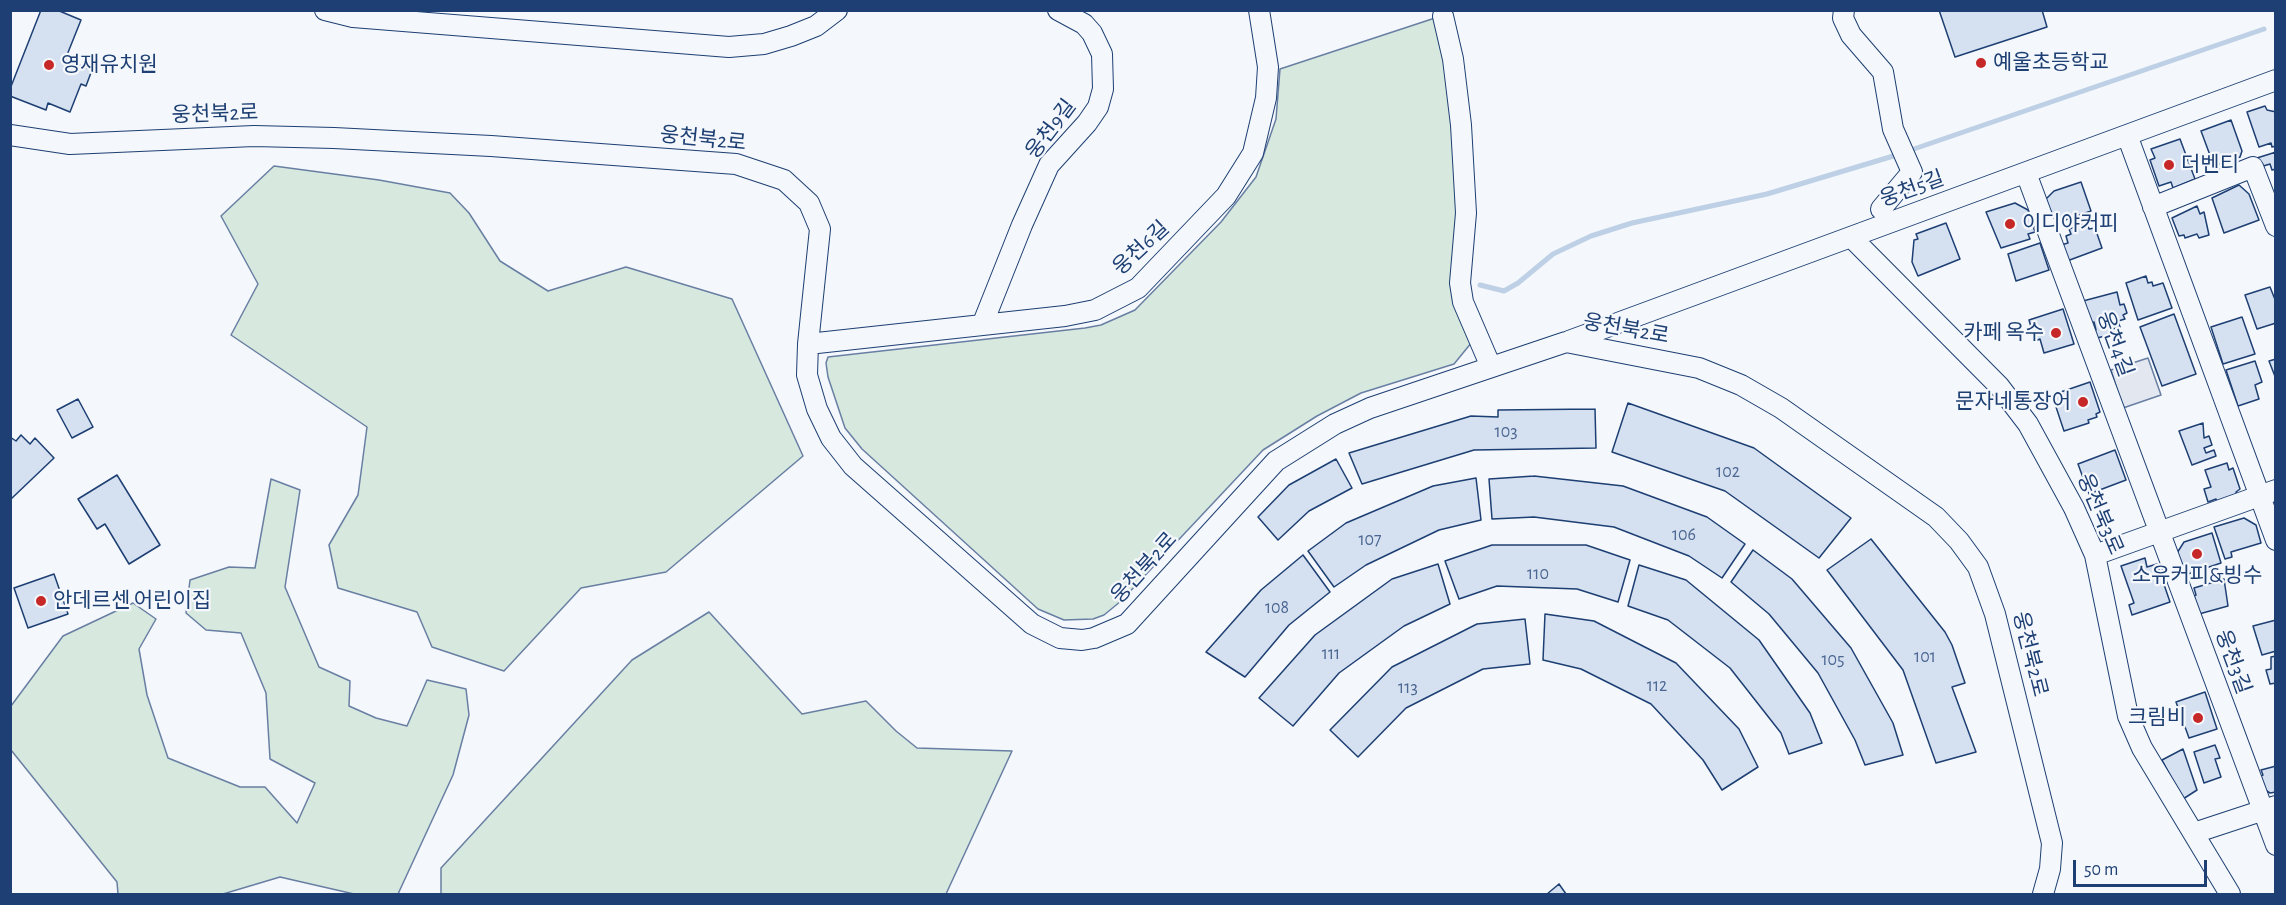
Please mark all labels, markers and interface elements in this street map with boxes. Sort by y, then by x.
place label: 예울초등학교 [1993,50,2109,76]
place label: 영재유치원 [61,52,158,78]
marker: 예울초등학교 [1974,56,1988,70]
marker: 영재유치원 [42,58,56,72]
street label: 웅천9길 [1021,94,1081,164]
street label: 웅천북2로 [171,100,259,128]
street label: 웅천북2로 [659,122,747,156]
place label: 더벤티 [2181,152,2239,178]
marker: 더벤티 [2162,158,2176,172]
street label: 웅천5길 [1876,166,1948,212]
place label: 이디야커피 [2022,211,2119,237]
street label: 웅천6길 [1108,216,1174,280]
marker: 이디야커피 [2003,217,2017,231]
street label: 웅천4길 [2092,308,2138,380]
street label: 웅천북2로 [1581,309,1671,349]
place label: 카페 옥수 [1963,320,2044,346]
marker: 카페 옥수 [2049,326,2063,340]
place label: 문자네통장어 [1955,389,2071,415]
marker: 문자네통장어 [2076,395,2090,409]
house number: 103 [1494,421,1518,443]
house number: 102 [1716,461,1740,483]
street label: 웅천북3로 [2072,470,2128,558]
house number: 106 [1672,524,1696,546]
street label: 웅천북2로 [1106,527,1182,609]
house number: 107 [1358,529,1382,551]
marker: 소유커피&빙수 [2190,547,2204,561]
house number: 110 [1527,563,1549,585]
place label: 소유커피&빙수 [2132,563,2262,589]
place label: 안데르센 어린이집 [53,588,211,614]
marker: 안데르센 어린이집 [34,594,48,608]
house number: 108 [1265,597,1289,619]
street label: 웅천북2로 [2007,609,2053,699]
street label: 웅천3길 [2210,626,2256,698]
house number: 111 [1322,643,1340,665]
house number: 101 [1914,646,1936,668]
house number: 105 [1821,649,1845,671]
house number: 112 [1647,675,1667,697]
house number: 113 [1398,677,1418,699]
place label: 크림비 [2128,705,2186,731]
marker: 크림비 [2191,711,2205,725]
scale bar [2076,848,2210,886]
text: 50 m [2084,861,2118,879]

